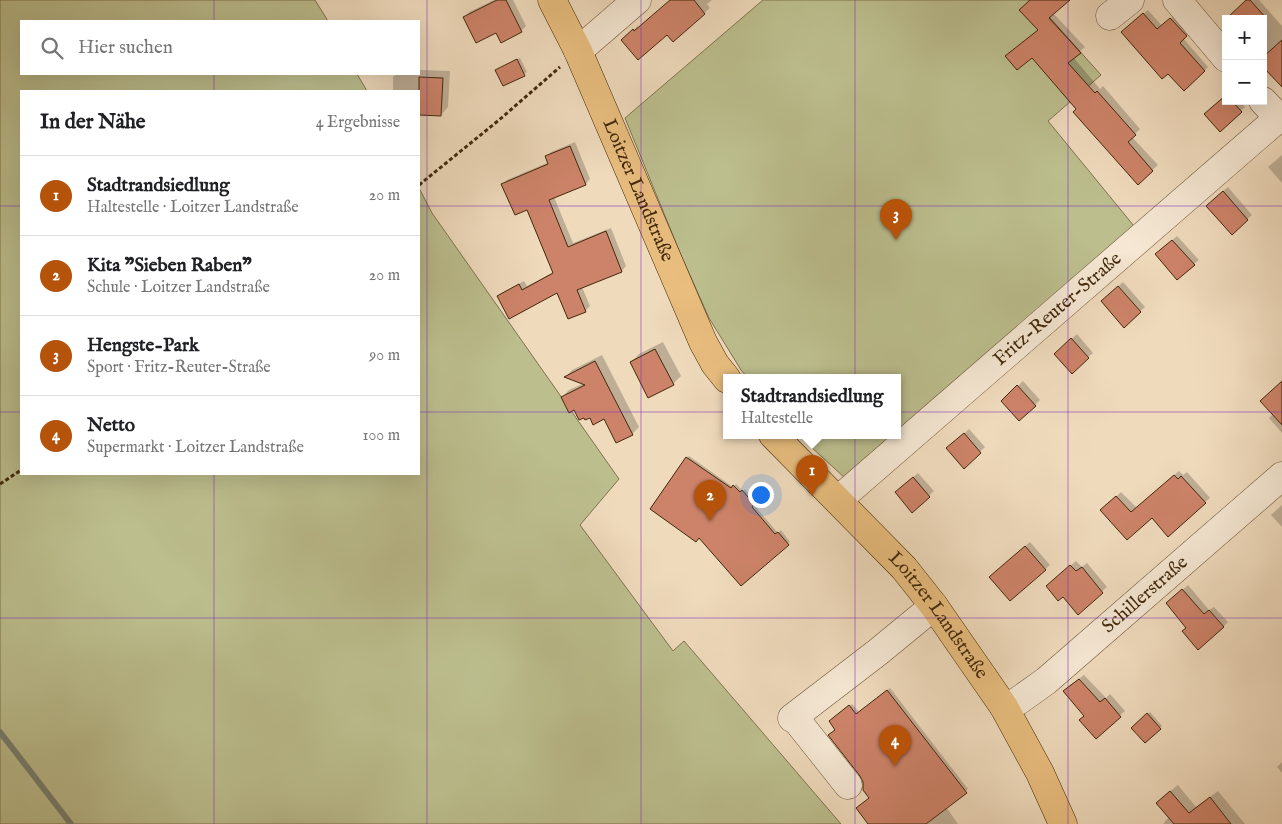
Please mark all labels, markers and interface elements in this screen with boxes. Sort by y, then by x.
map controls [1222,15,1267,105]
button: + [1222,15,1267,60]
search box [20,20,420,75]
icon: search [38,34,66,62]
text: Hier suchen [78,36,173,60]
button: − [1222,60,1267,105]
text: In der Nähe [40,109,146,136]
text: 4 Ergebnisse [316,113,400,133]
street label: Loitzer Landstraße [597,115,679,266]
text: Stadtrandsiedlung [87,174,229,198]
text: 1 [53,186,59,206]
text: 20 m [369,186,400,206]
text: Haltestelle · Loitzer Landstraße [87,198,299,218]
pin: 3 [880,199,912,240]
street label: Fritz-Reuter-Straße [989,247,1127,372]
text: Kita "Sieben Raben" [87,254,252,278]
text: 2 [52,266,60,286]
text: 20 m [369,266,400,286]
text: Schule · Loitzer Landstraße [87,278,270,298]
text: Hengste-Park [87,334,199,358]
text: 3 [53,346,59,366]
text: 90 m [369,346,400,366]
text: Sport · Fritz-Reuter-Straße [87,358,271,378]
popup [723,374,901,439]
text: Stadtrandsiedlung [741,385,883,409]
text: Haltestelle [741,409,813,429]
text: Netto [87,414,135,438]
text: 4 [52,426,60,446]
text: 100 m [363,426,400,446]
text: Supermarkt · Loitzer Landstraße [87,438,304,458]
pin: 1 [796,455,828,496]
pin: 2 [694,480,726,521]
your location [748,482,774,508]
street label: Loitzer Landstraße [883,547,993,684]
street label: Schillerstraße [1097,551,1193,639]
pin: 4 [879,725,911,766]

